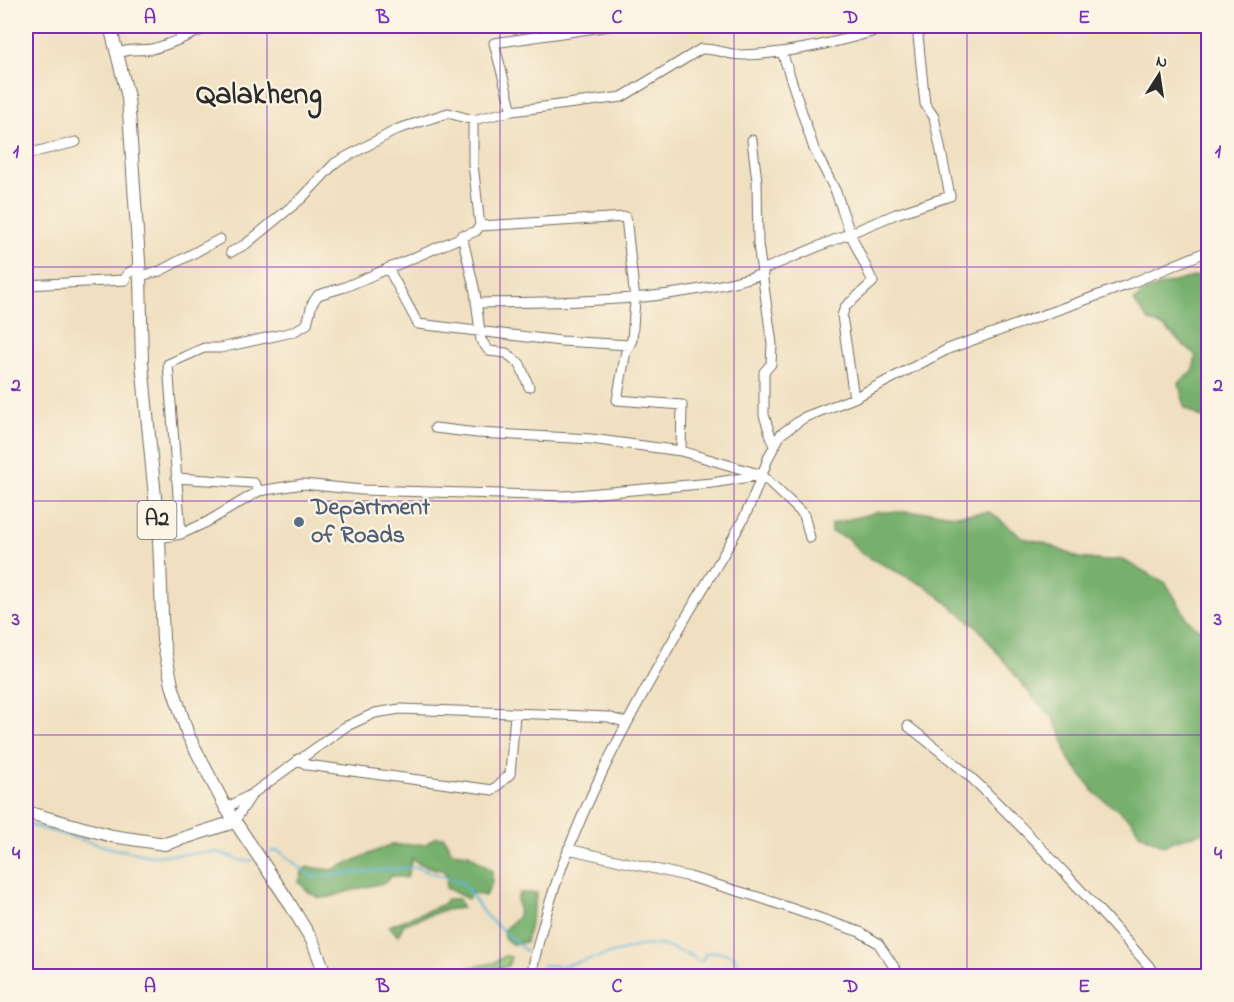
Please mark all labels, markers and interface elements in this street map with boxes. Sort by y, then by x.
text: A [144,4,156,33]
text: B [375,4,390,33]
text: C [612,4,623,33]
text: D [843,4,858,33]
text: E [1078,4,1090,33]
north arrow [1129,45,1189,105]
text: N [1154,49,1170,75]
district label: Qalakheng [196,74,322,119]
text: 1 [13,138,20,167]
text: 1 [1215,138,1222,167]
text: 2 [10,372,21,401]
text: 2 [1212,372,1223,401]
place label: Department of Roads [310,491,431,554]
road number: A2 [138,501,176,539]
marker: Department of Roads [292,515,306,529]
text: 3 [11,606,20,635]
text: 3 [1213,606,1222,635]
text: 4 [12,840,21,869]
text: 4 [1214,840,1223,869]
text: A [144,973,156,1002]
text: B [375,973,390,1002]
text: C [612,973,623,1002]
text: D [843,973,858,1002]
text: E [1078,973,1090,1002]

